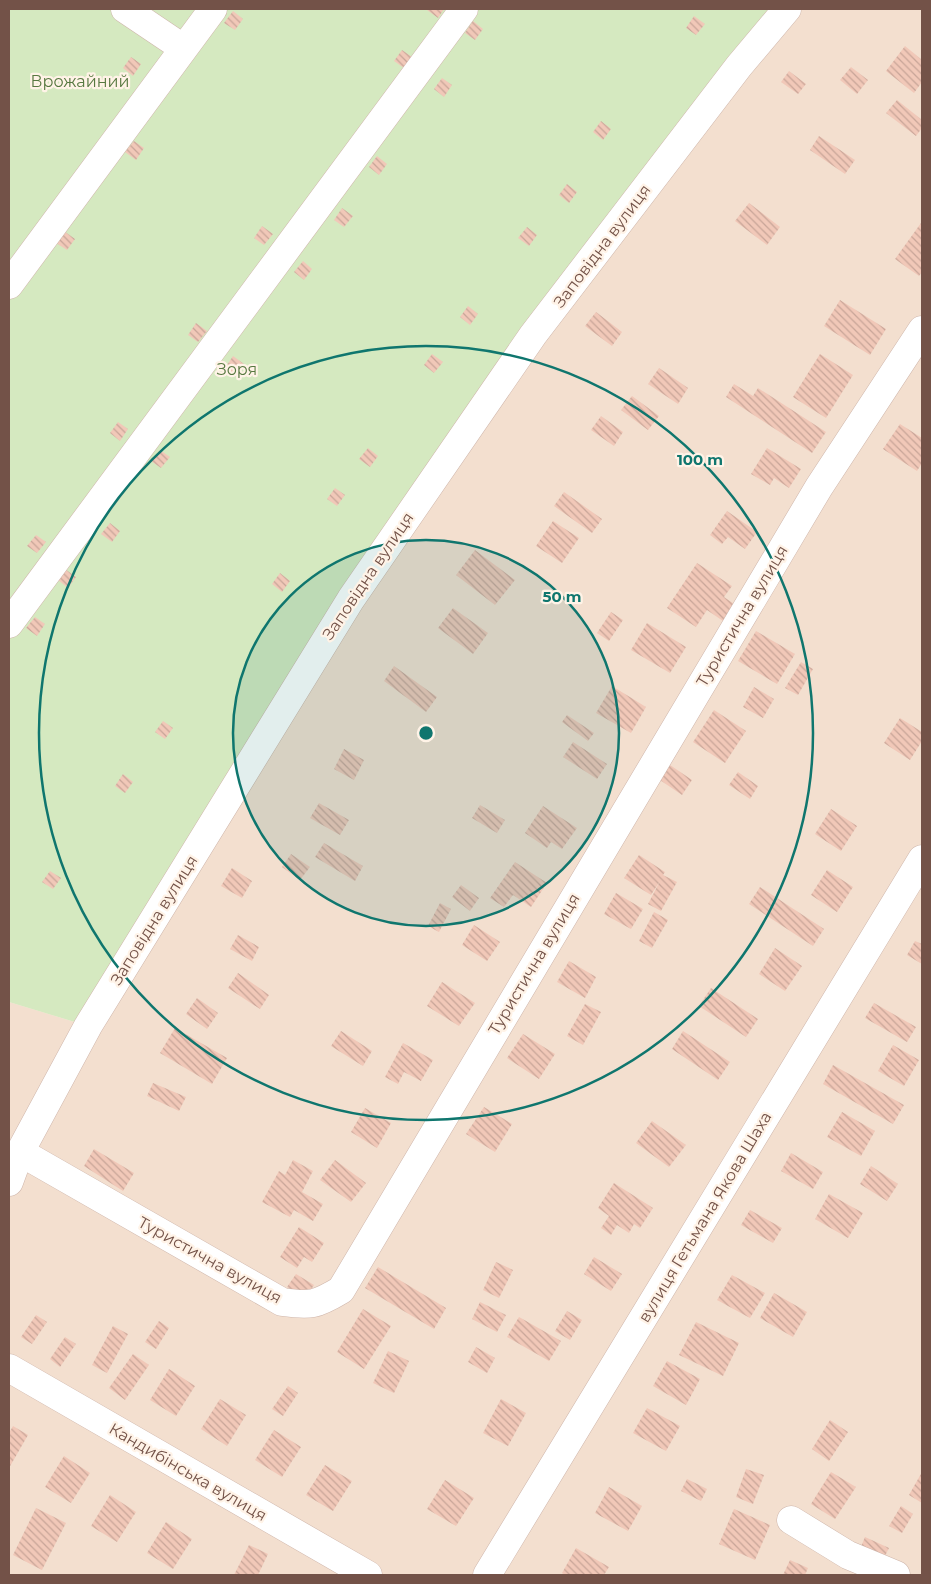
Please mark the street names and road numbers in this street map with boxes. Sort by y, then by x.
street label: Заповідна вулиця [550,181,654,311]
street label: Заповідна вулиця [318,509,418,643]
street label: Туристична вулиця [692,542,792,690]
street label: Заповідна вулиця [106,852,202,988]
street label: Туристична вулиця [484,890,584,1038]
street label: вулиця Гетьмана Якова Шаха [634,1108,776,1326]
street label: Туристична вулиця [135,1213,285,1307]
street label: Кандибінська вулиця [106,1419,270,1525]

